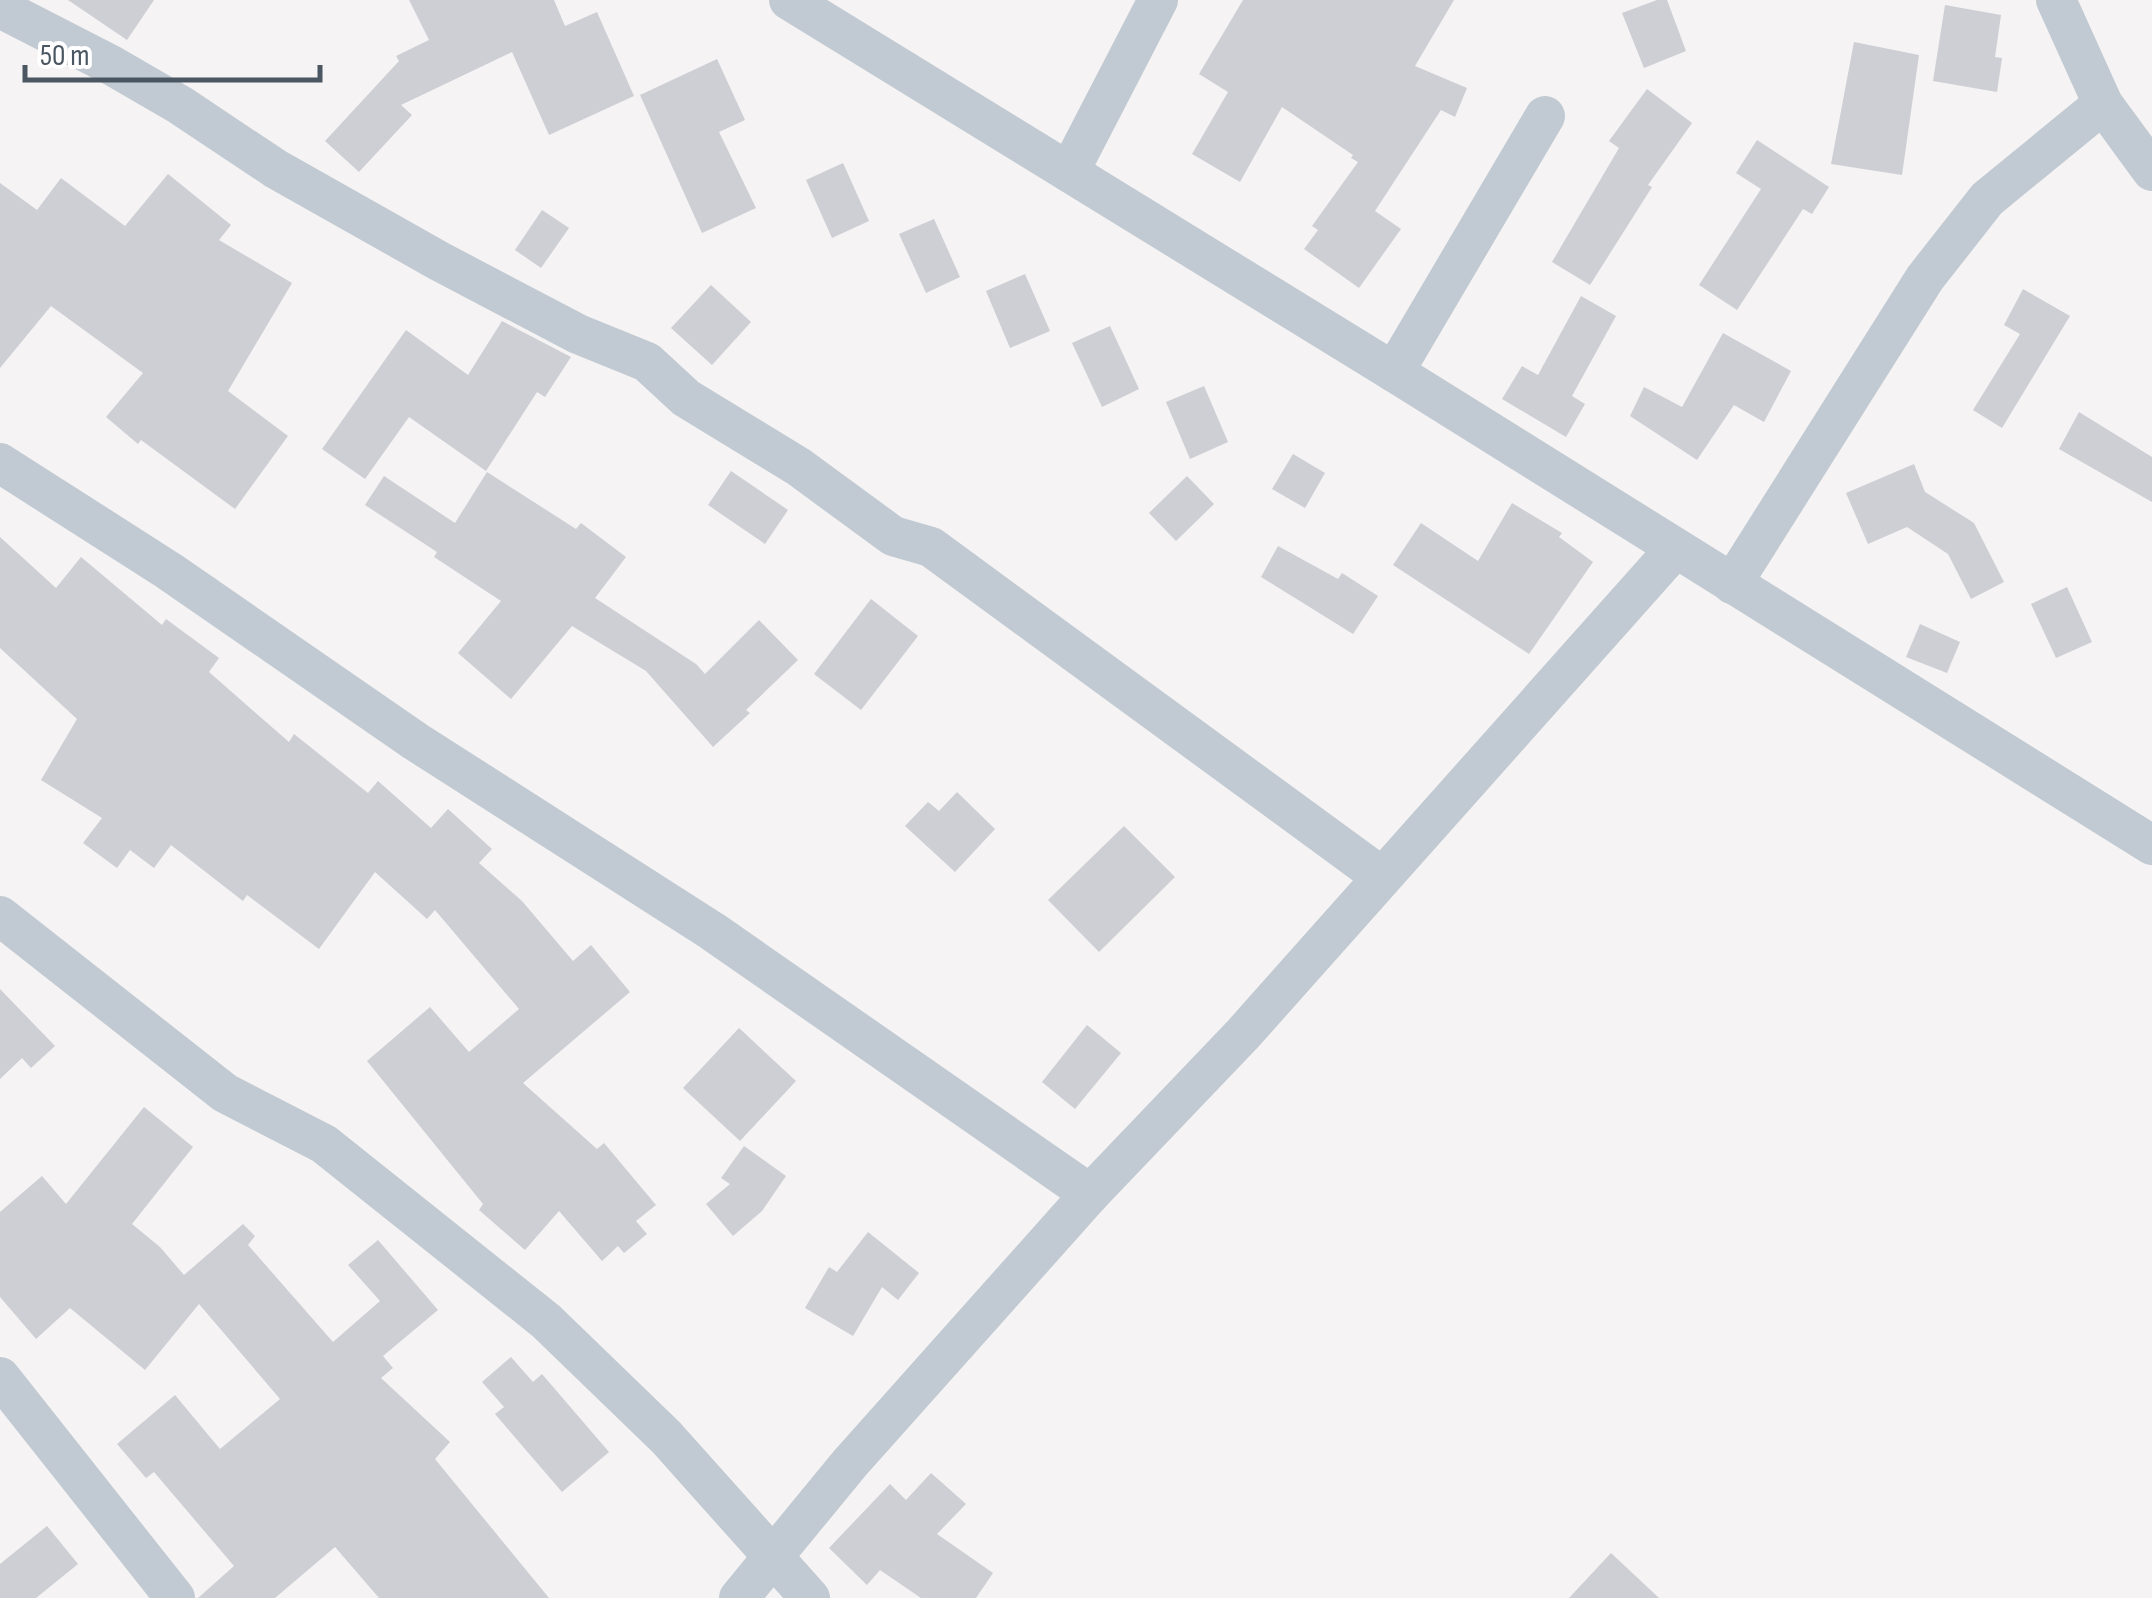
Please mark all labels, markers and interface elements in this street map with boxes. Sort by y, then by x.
scale bar [25,20,320,82]
text: 50 m [40,38,89,74]

